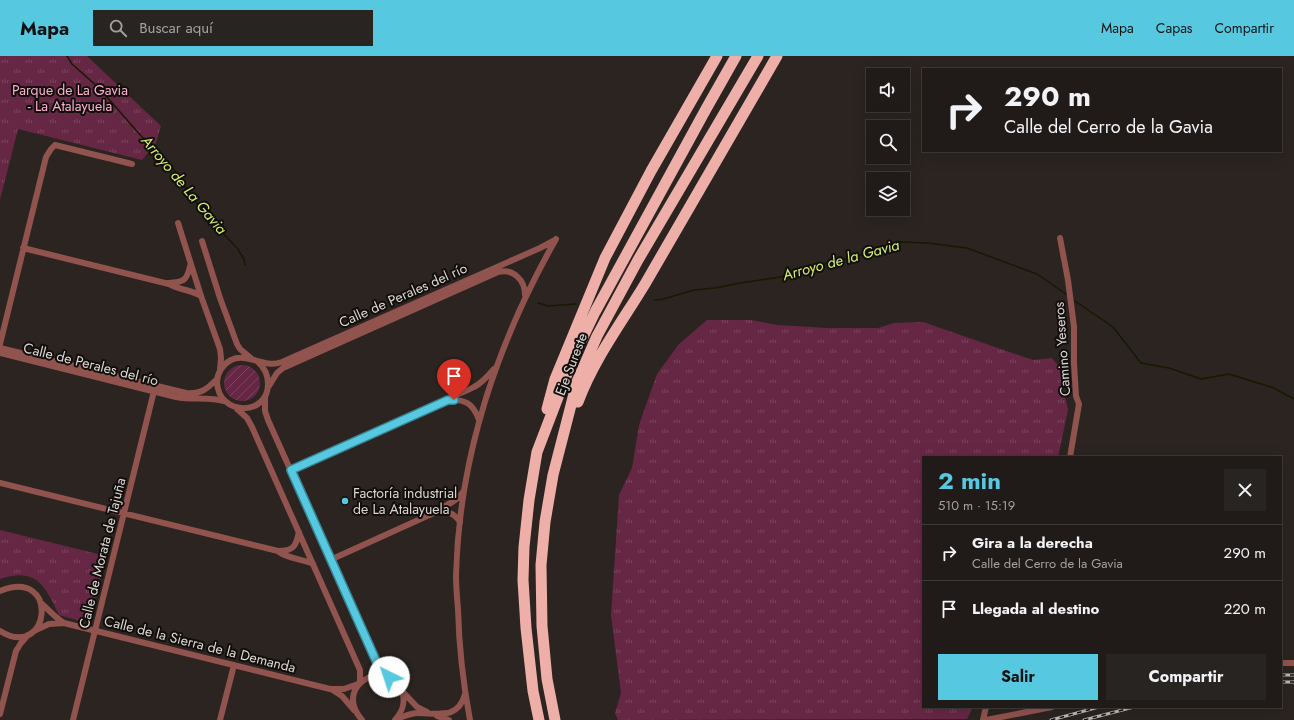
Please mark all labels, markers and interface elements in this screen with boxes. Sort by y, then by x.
search box [93,10,373,46]
text: Mapa [20,15,69,42]
icon: search [107,17,129,39]
text: Buscar aquí [139,17,213,39]
text: Mapa [1101,18,1134,38]
text: Capas [1156,18,1193,38]
text: Compartir [1215,18,1274,38]
map controls [866,68,910,216]
button: sound [866,68,910,112]
text: 290 m [1004,76,1091,117]
park label: Parque de La Gavia - La Atalayuela [12,80,128,116]
icon: right [938,84,990,136]
text: Calle del Cerro de la Gavia [1004,114,1213,140]
button: search [866,120,910,164]
water label: Arroyo de La Gavia [135,130,233,240]
button: layers [866,172,910,216]
water label: Arroyo de la Gavia [779,234,903,286]
street label: Calle de Perales del río [336,258,471,332]
street label: Camino Yeseros [1049,301,1075,397]
street label: Eje Sureste [550,330,592,398]
street label: Calle de Perales del río [21,338,161,391]
pin [437,359,471,400]
icon: arrive [443,365,465,387]
text: 2 min [938,463,1001,498]
button: close [1224,469,1266,511]
street label: Calle de Morata de Tajuña [74,476,130,630]
place label: Factoría industrial de La Atalayuela [353,483,457,519]
marker: Factoría industrial de La Atalayuela [340,496,350,506]
text: 510 m · 15:19 [938,496,1015,515]
text: Gira a la derecha [972,532,1093,554]
icon: right [938,542,960,564]
text: 290 m [1224,542,1266,564]
text: Calle del Cerro de la Gavia [972,554,1123,573]
icon: arrive [938,598,960,620]
text: Llegada al destino [972,598,1099,620]
text: 220 m [1224,598,1266,620]
street label: Calle de la Sierra de la Demanda [102,610,298,678]
button: Salir [938,654,1098,700]
button: Compartir [1106,654,1266,700]
position arrow [368,656,410,698]

